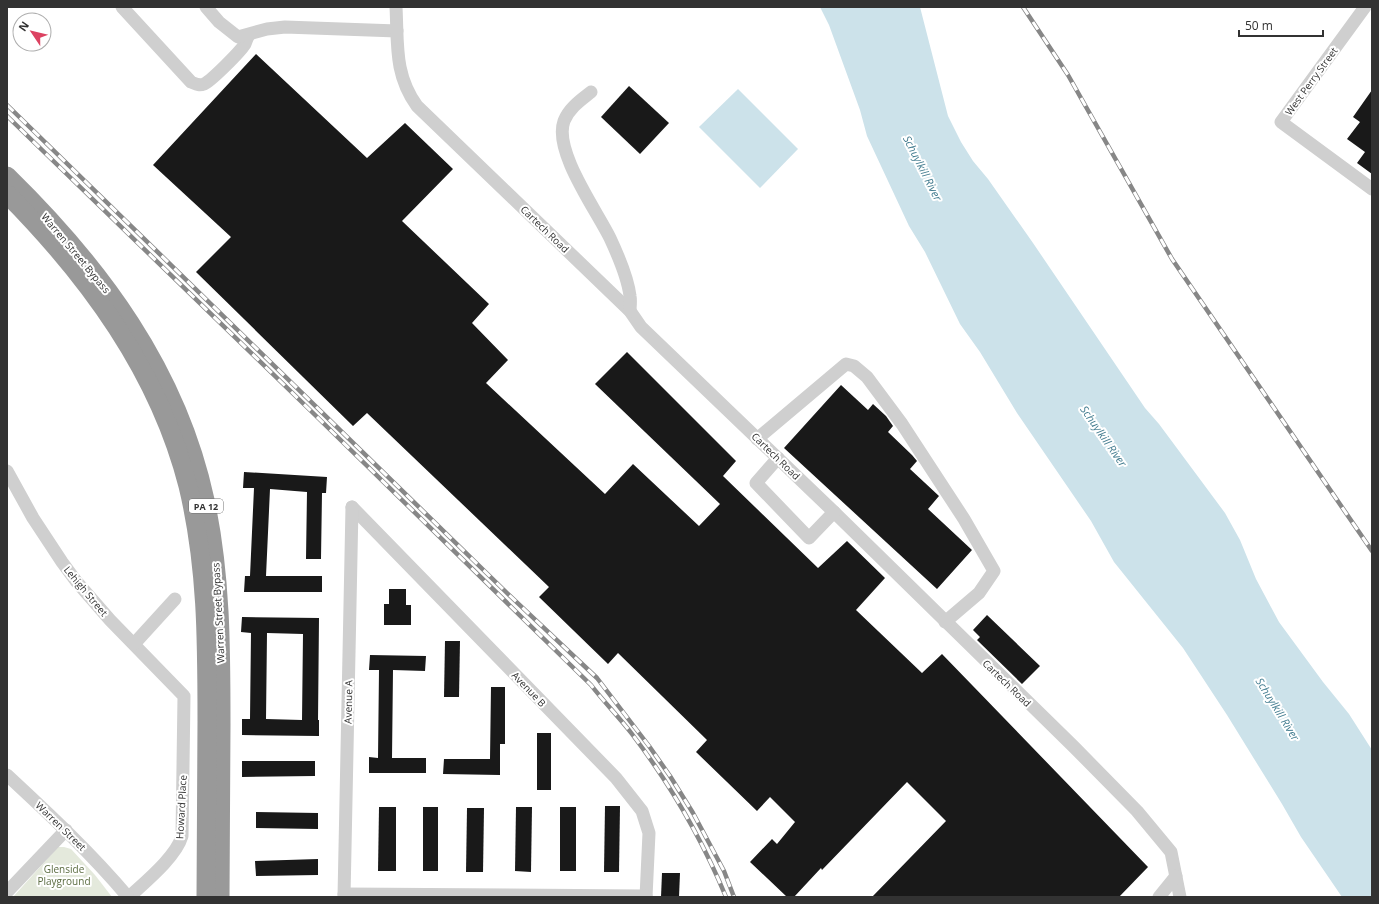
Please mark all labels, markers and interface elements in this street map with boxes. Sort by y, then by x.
north arrow [12,12,52,52]
scale bar [1239,12,1323,38]
text: 50 m [1245,17,1273,34]
text: N [15,18,32,34]
street label: West Perry Street [1281,44,1341,118]
water label: Schuylkill River [900,133,946,204]
street label: Cartech Road [518,202,572,256]
street label: Warren Street Bypass [38,210,114,296]
water label: Schuylkill River [1077,402,1131,470]
street label: Cartech Road [749,429,803,483]
road number: PA 12 [189,499,223,513]
street label: Warren Street Bypass [208,562,228,664]
street label: Lehigh Street [61,563,111,619]
street label: Cartech Road [980,656,1034,710]
street label: Avenue B [509,668,549,710]
water label: Schuylkill River [1253,675,1304,744]
street label: Avenue A [341,679,355,724]
street label: Howard Place [172,774,190,839]
street label: Warren Street [33,798,90,854]
park label: Glenside Playground [37,862,91,888]

